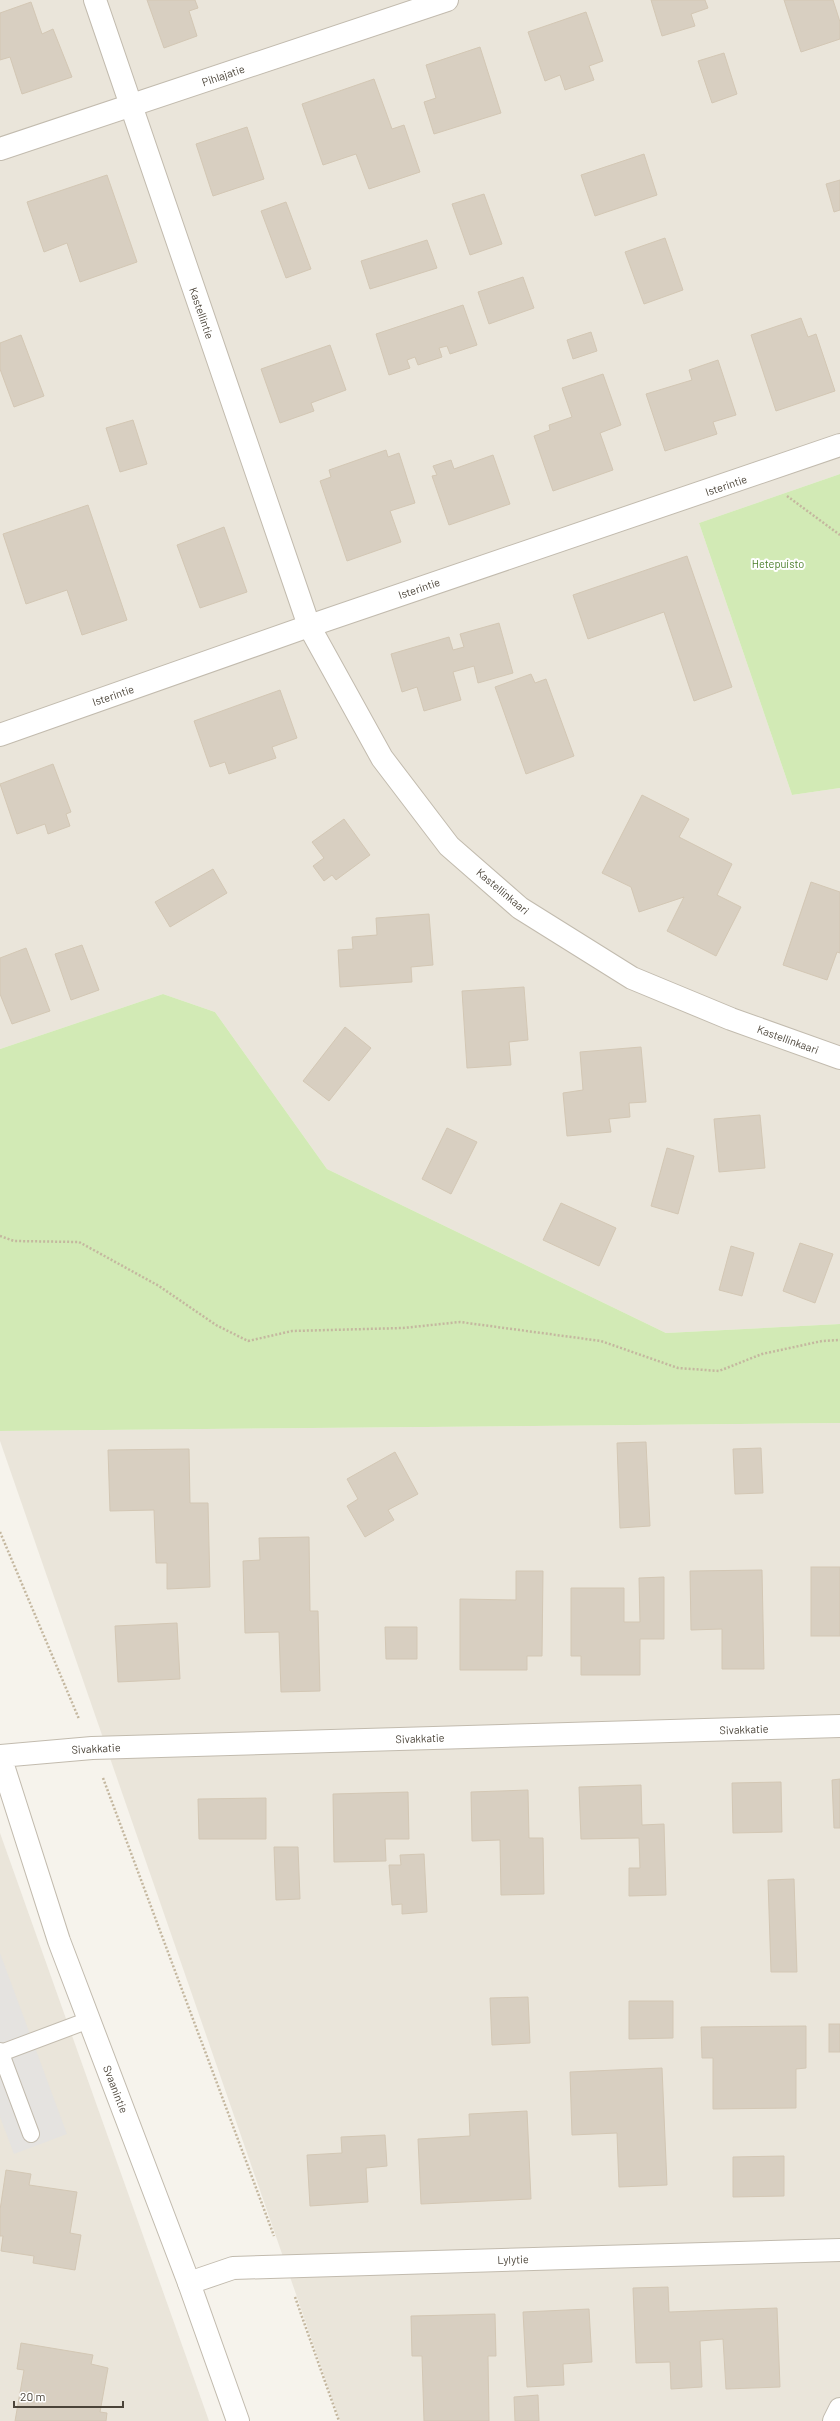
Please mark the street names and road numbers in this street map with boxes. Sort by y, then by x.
street label: Pihlajatie [200,62,246,88]
street label: Kastellintie [187,285,217,341]
street label: Isterintie [703,472,749,498]
street label: Isterintie [396,575,442,601]
street label: Isterintie [90,682,136,708]
street label: Kastellinkaari [474,865,532,917]
street label: Kastellinkaari [755,1022,821,1056]
street label: Sivakkatie [719,1722,769,1736]
street label: Sivakkatie [395,1731,445,1745]
street label: Sivakkatie [71,1740,121,1756]
street label: Svaanintie [101,2063,131,2115]
street label: Lylytie [497,2252,529,2266]

